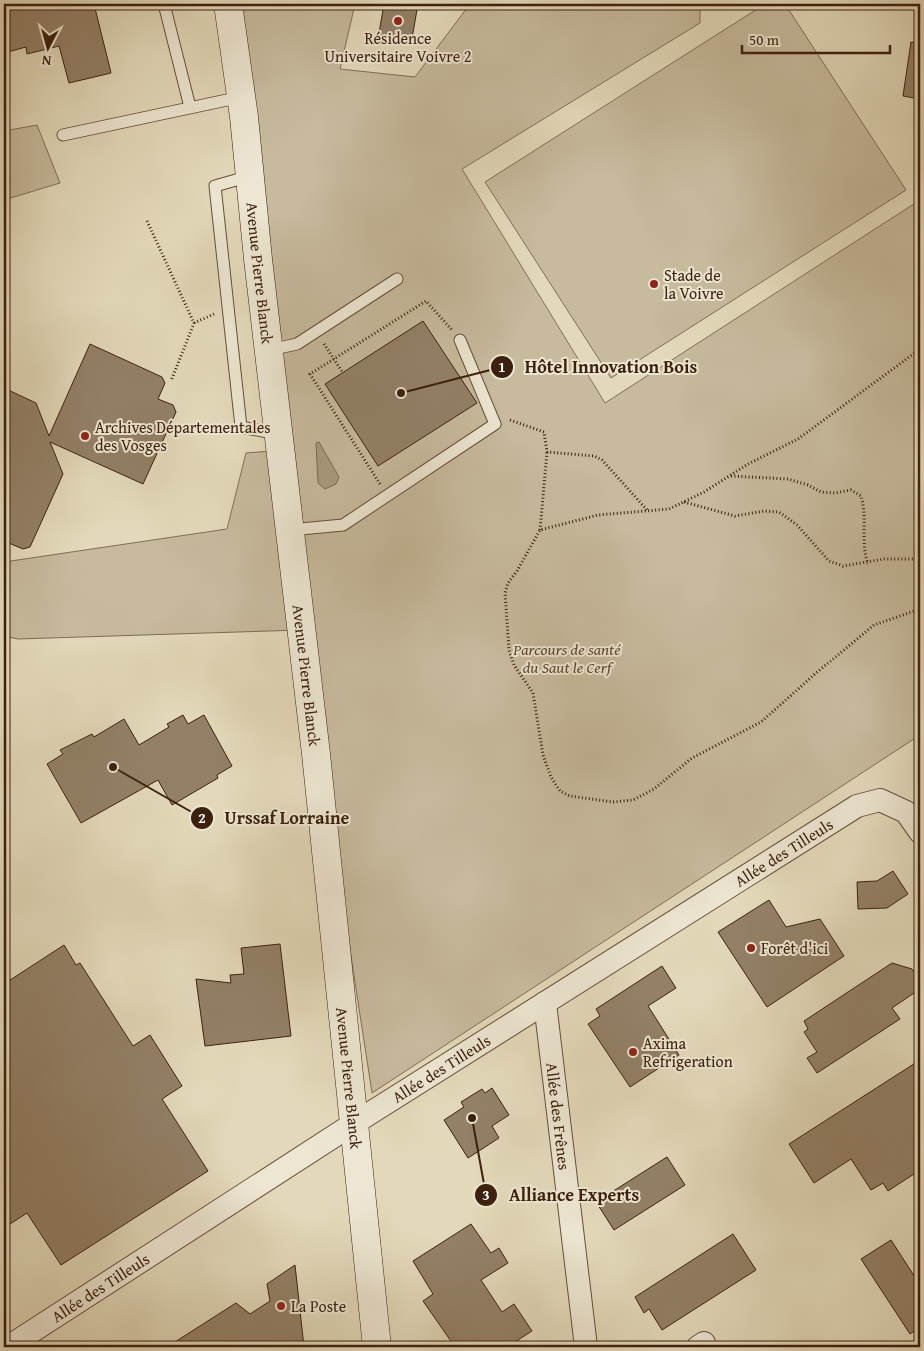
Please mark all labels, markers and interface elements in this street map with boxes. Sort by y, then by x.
marker: Résidence Universitaire Voivre 2 [392,15,404,27]
north arrow [22,22,72,72]
scale bar [742,22,889,54]
place label: Résidence Universitaire Voivre 2 [325,26,471,68]
text: 50 m [749,29,780,50]
text: N [40,50,52,71]
street label: Avenue Pierre Blanck [240,201,280,346]
place label: Stade de la Voivre [664,263,724,305]
marker: Stade de la Voivre [648,278,660,290]
callout: Hôtel Innovation Bois [490,351,707,384]
text: Hôtel Innovation Bois [525,353,698,380]
text: 1 [498,356,506,377]
place label: Archives Départementales des Vosges [95,415,271,457]
marker: Archives Départementales des Vosges [79,430,91,442]
street label: Avenue Pierre Blanck [287,603,327,748]
park label: Parcours de santé du Saut le Cerf [512,637,621,679]
callout: Urssaf Lorraine [190,801,360,834]
text: Urssaf Lorraine [225,804,350,831]
text: 2 [198,807,206,828]
street label: Allée des Tilleuls [730,812,838,893]
place label: Forêt d'ici [761,936,829,960]
marker: Forêt d'ici [745,942,757,954]
street label: Avenue Pierre Blanck [330,1006,369,1151]
street label: Allée des Tilleuls [387,1028,495,1109]
place label: Axima Refrigeration [643,1031,733,1073]
marker: Axima Refrigeration [627,1046,639,1058]
street label: Allée des Frênes [540,1061,577,1171]
callout: Alliance Experts [474,1178,649,1211]
text: Alliance Experts [509,1181,639,1208]
text: 3 [482,1184,490,1205]
street label: Allée des Tilleuls [47,1247,154,1328]
place label: La Poste [291,1294,346,1318]
marker: La Poste [275,1300,287,1312]

